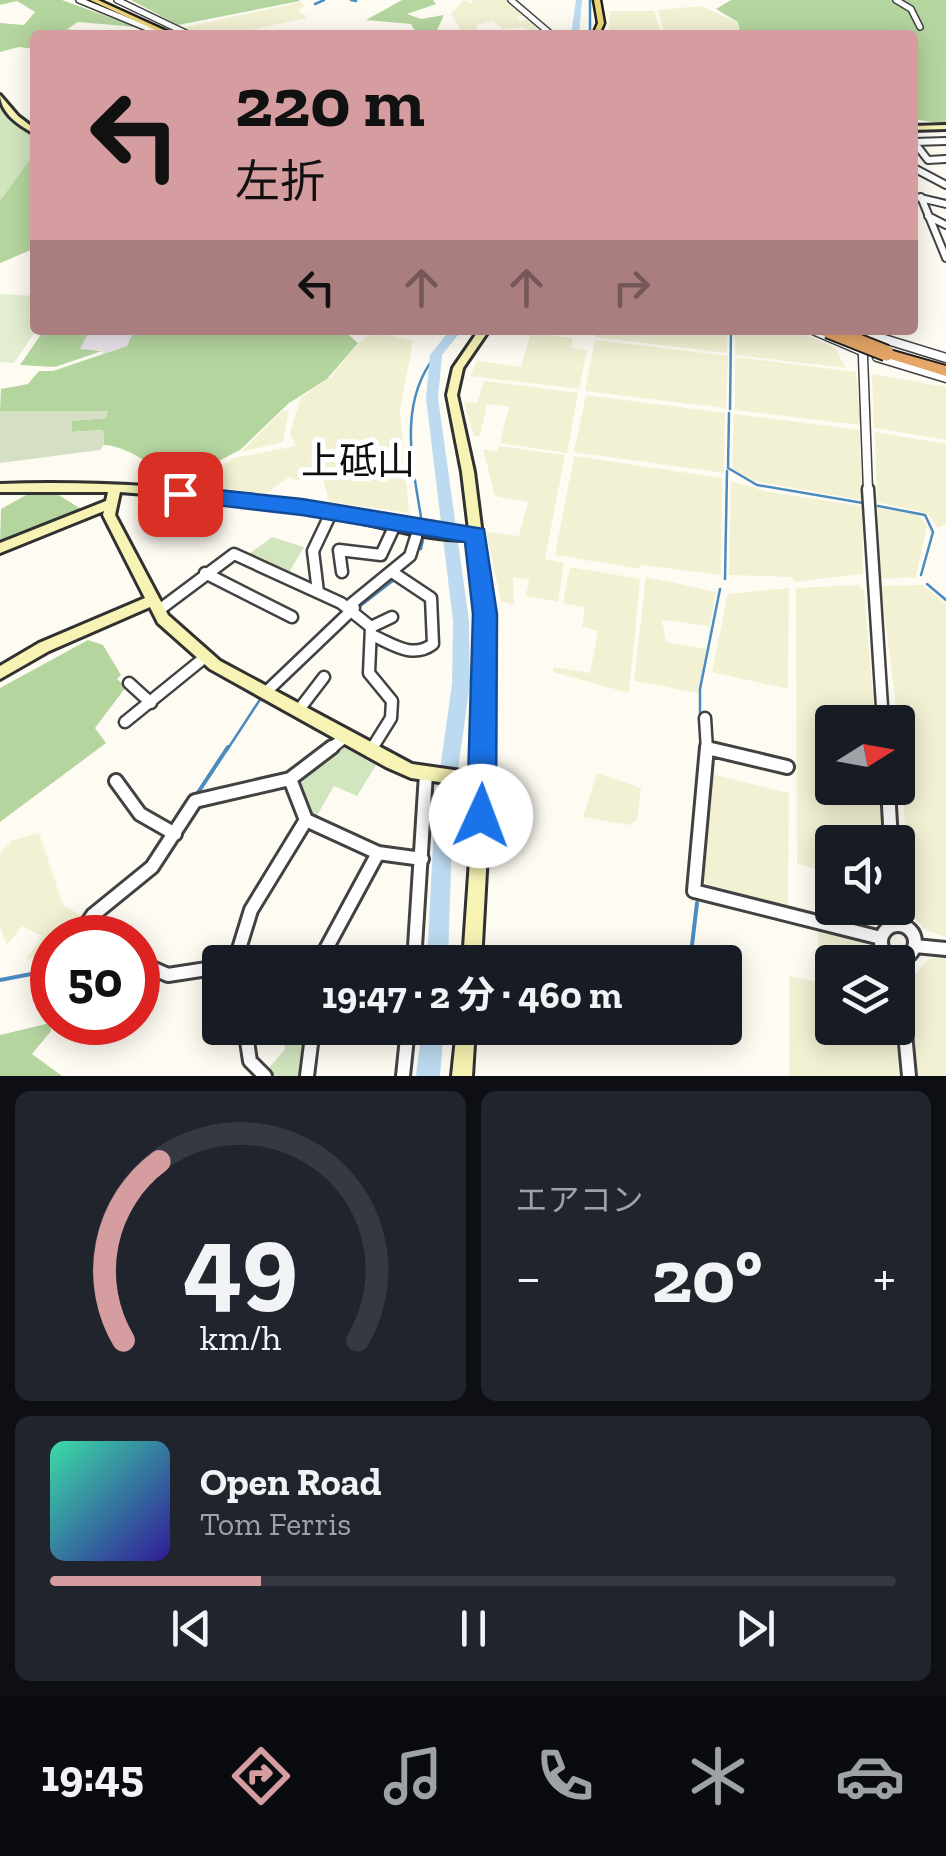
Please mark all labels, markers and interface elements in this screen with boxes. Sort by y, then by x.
text: 220 m [235,60,425,144]
icon: left [70,70,200,200]
text: 左折 [235,155,325,209]
icon: left [289,260,344,315]
icon: ahead [394,260,449,315]
icon: ahead [499,260,554,315]
icon: right [604,260,659,315]
district label: 上砥山 [301,438,415,484]
pin [138,452,223,537]
icon: arrive [153,467,208,522]
north arrow [815,705,915,805]
map controls [815,705,915,1045]
position arrow [429,764,533,868]
button: sound [815,825,915,925]
speed limit sign: 50 [30,915,160,1045]
button: layers [815,945,915,1045]
text: 19:47 · 2 分 · 460 m [322,972,622,1018]
text: エアコン [516,1181,644,1219]
text: 49 [183,1200,298,1325]
text: 20° [652,1231,762,1321]
text: − [516,1244,541,1310]
text: + [873,1244,896,1310]
text: km/h [199,1316,281,1359]
text: Open Road [200,1459,382,1505]
text: Tom Ferris [200,1505,351,1543]
icon: previous [164,1601,219,1656]
icon: pause [446,1601,501,1656]
icon: next [728,1601,783,1656]
icon: directions [226,1741,296,1811]
icon: music [378,1741,448,1811]
icon: phone [530,1741,600,1811]
icon: climate [683,1741,753,1811]
icon: car [835,1741,905,1811]
text: 19:45 [41,1749,144,1803]

